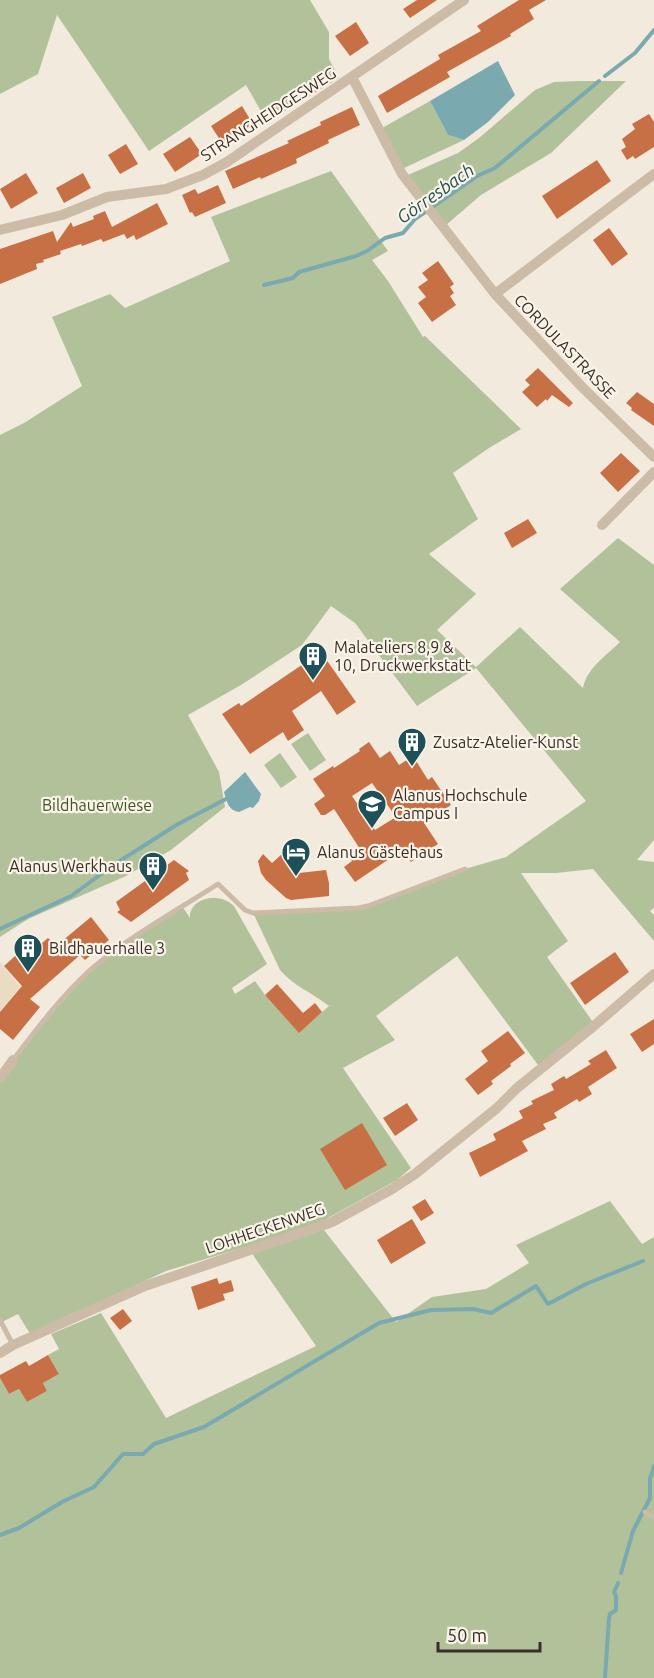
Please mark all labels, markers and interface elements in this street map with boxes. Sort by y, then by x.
street label: STRANGHEIDGESWEG [197,64,339,164]
water label: Görresbach [392,159,478,227]
street label: CORDULASTRASSE [511,290,619,402]
place label: Malateliers 8,9 & 10, Druckwerkstatt [334,638,472,674]
building icon: Malateliers 8,9 & 10, Druckwerkstatt [297,640,329,682]
building icon: Zusatz-Atelier-Kunst [396,726,428,768]
place label: Zusatz-Atelier-Kunst [433,733,579,751]
place label: Alanus Hochschule Campus I [393,786,528,822]
school or university icon: Alanus Hochschule Campus I [356,788,388,830]
park label: Bildhauerwiese [42,796,152,814]
hotel icon: Alanus Gästehaus [280,836,312,878]
place label: Alanus Gästehaus [317,843,443,861]
building icon: Alanus Werkhaus [137,850,169,892]
place label: Alanus Werkhaus [9,857,132,875]
building icon: Bildhauerhalle 3 [12,932,44,974]
place label: Bildhauerhalle 3 [49,939,165,957]
street label: LOHHECKENWEG [203,1199,327,1257]
scale bar [438,1615,540,1653]
text: 50 m [447,1625,487,1645]

